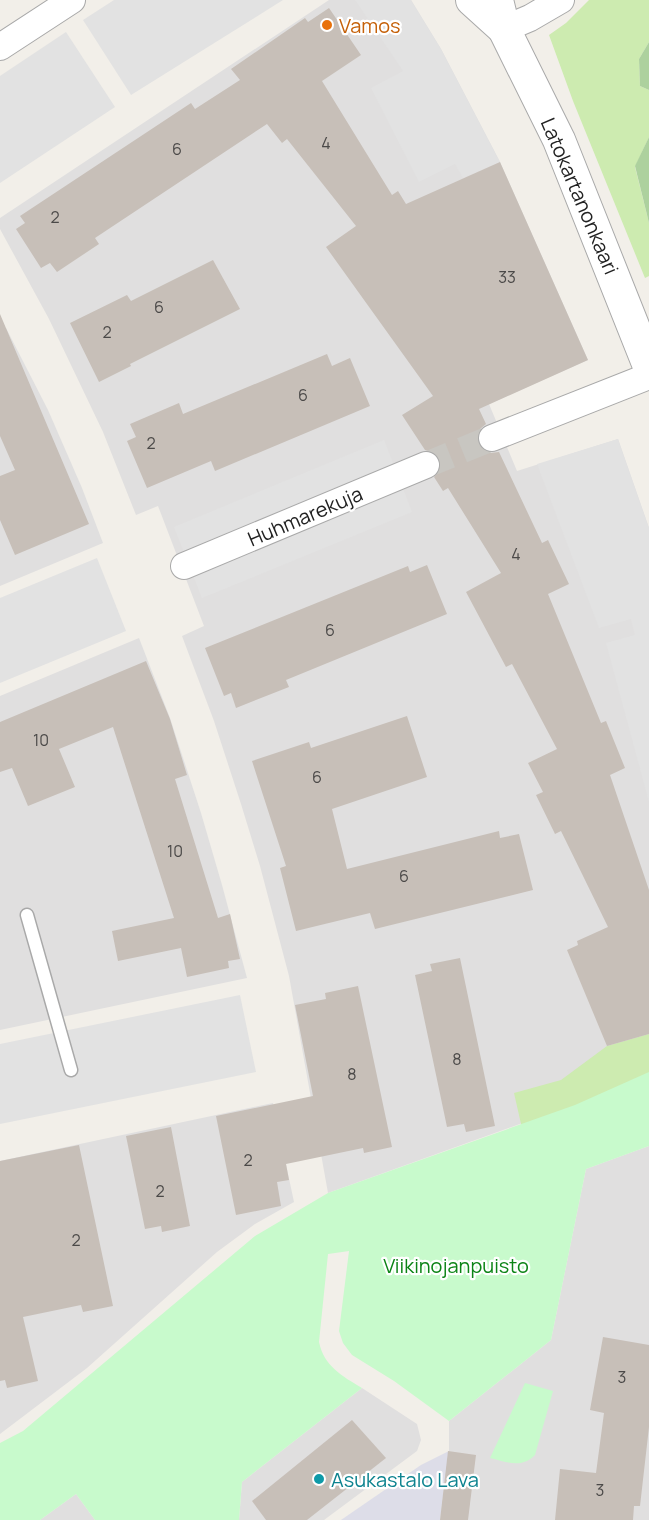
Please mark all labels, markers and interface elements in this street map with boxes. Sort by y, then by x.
place label: Vamos [339,12,400,39]
marker: Vamos [320,18,334,32]
street label: Latokartanonkaari [535,114,625,278]
house number: 4 [321,132,331,154]
house number: 6 [172,138,182,160]
house number: 2 [50,206,60,228]
house number: 33 [498,266,516,288]
house number: 6 [154,296,164,318]
house number: 2 [102,321,112,343]
house number: 6 [298,384,308,406]
house number: 2 [146,432,156,454]
street label: Huhmarekuja [244,480,366,552]
house number: 4 [511,543,521,565]
house number: 6 [325,619,335,641]
house number: 10 [33,729,49,751]
house number: 6 [312,766,322,788]
house number: 10 [167,840,183,862]
house number: 6 [399,865,409,887]
house number: 8 [452,1048,462,1070]
house number: 8 [347,1063,357,1085]
house number: 2 [243,1149,253,1171]
house number: 2 [155,1180,165,1202]
house number: 2 [71,1229,81,1251]
park label: Viikinojanpuisto [383,1252,529,1279]
house number: 3 [618,1366,626,1388]
place label: Asukastalo Lava [331,1466,479,1493]
marker: Asukastalo Lava [312,1472,326,1486]
house number: 3 [596,1479,604,1501]

